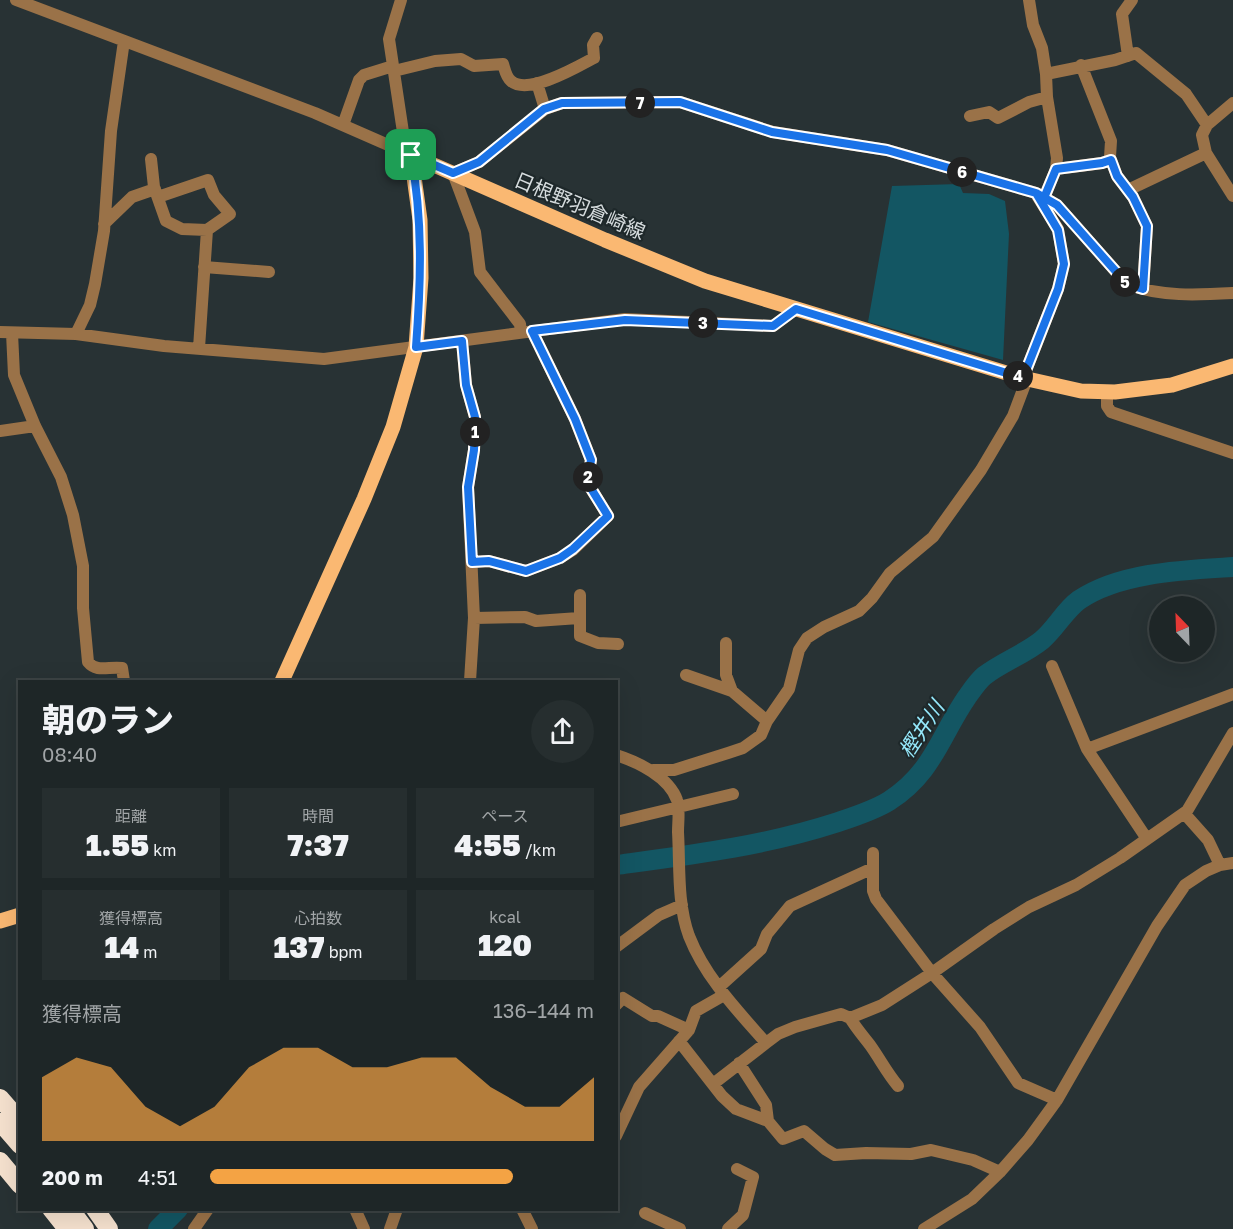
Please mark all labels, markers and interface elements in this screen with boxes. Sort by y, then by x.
pin: 7 [625,88,655,118]
text: 7 [636,93,644,113]
pin [385,129,436,180]
icon: arrive [394,138,427,171]
pin: 6 [947,157,977,187]
text: 6 [957,162,967,182]
street label: 日根野羽倉崎線 [511,167,649,243]
pin: 5 [1110,267,1140,297]
text: 5 [1120,272,1130,292]
pin: 3 [688,308,718,338]
text: 3 [698,313,708,333]
pin: 4 [1003,361,1033,391]
text: 4 [1013,366,1023,386]
pin: 1 [460,417,490,447]
text: 1 [471,422,479,442]
pin: 2 [573,462,603,492]
text: 2 [583,467,593,487]
north arrow [1149,596,1215,662]
map controls [1149,596,1215,662]
water label: 樫井川 [893,694,950,762]
text: 朝のラン [42,700,174,739]
button: share [531,700,594,763]
text: 08:40 [42,742,97,766]
text: 距離 [115,806,147,826]
text: 時間 [302,806,334,826]
text: ペース [481,806,529,826]
text: 1.55 [86,827,149,863]
text: 7:37 [287,827,349,863]
text: 4:55 [454,827,521,863]
text: km [149,840,176,860]
text: /km [521,840,556,860]
text: kcal [489,907,521,927]
text: 獲得標高 [99,908,163,928]
text: 心拍数 [294,908,342,928]
text: 120 [478,927,532,963]
text: 14 [104,929,139,965]
text: 137 [274,929,325,965]
text: m [139,942,158,962]
text: bpm [325,942,363,962]
text: 136–144 m [493,998,594,1022]
text: 獲得標高 [42,1001,122,1025]
text: 200 m [42,1165,103,1189]
text: 4:51 [138,1165,178,1189]

